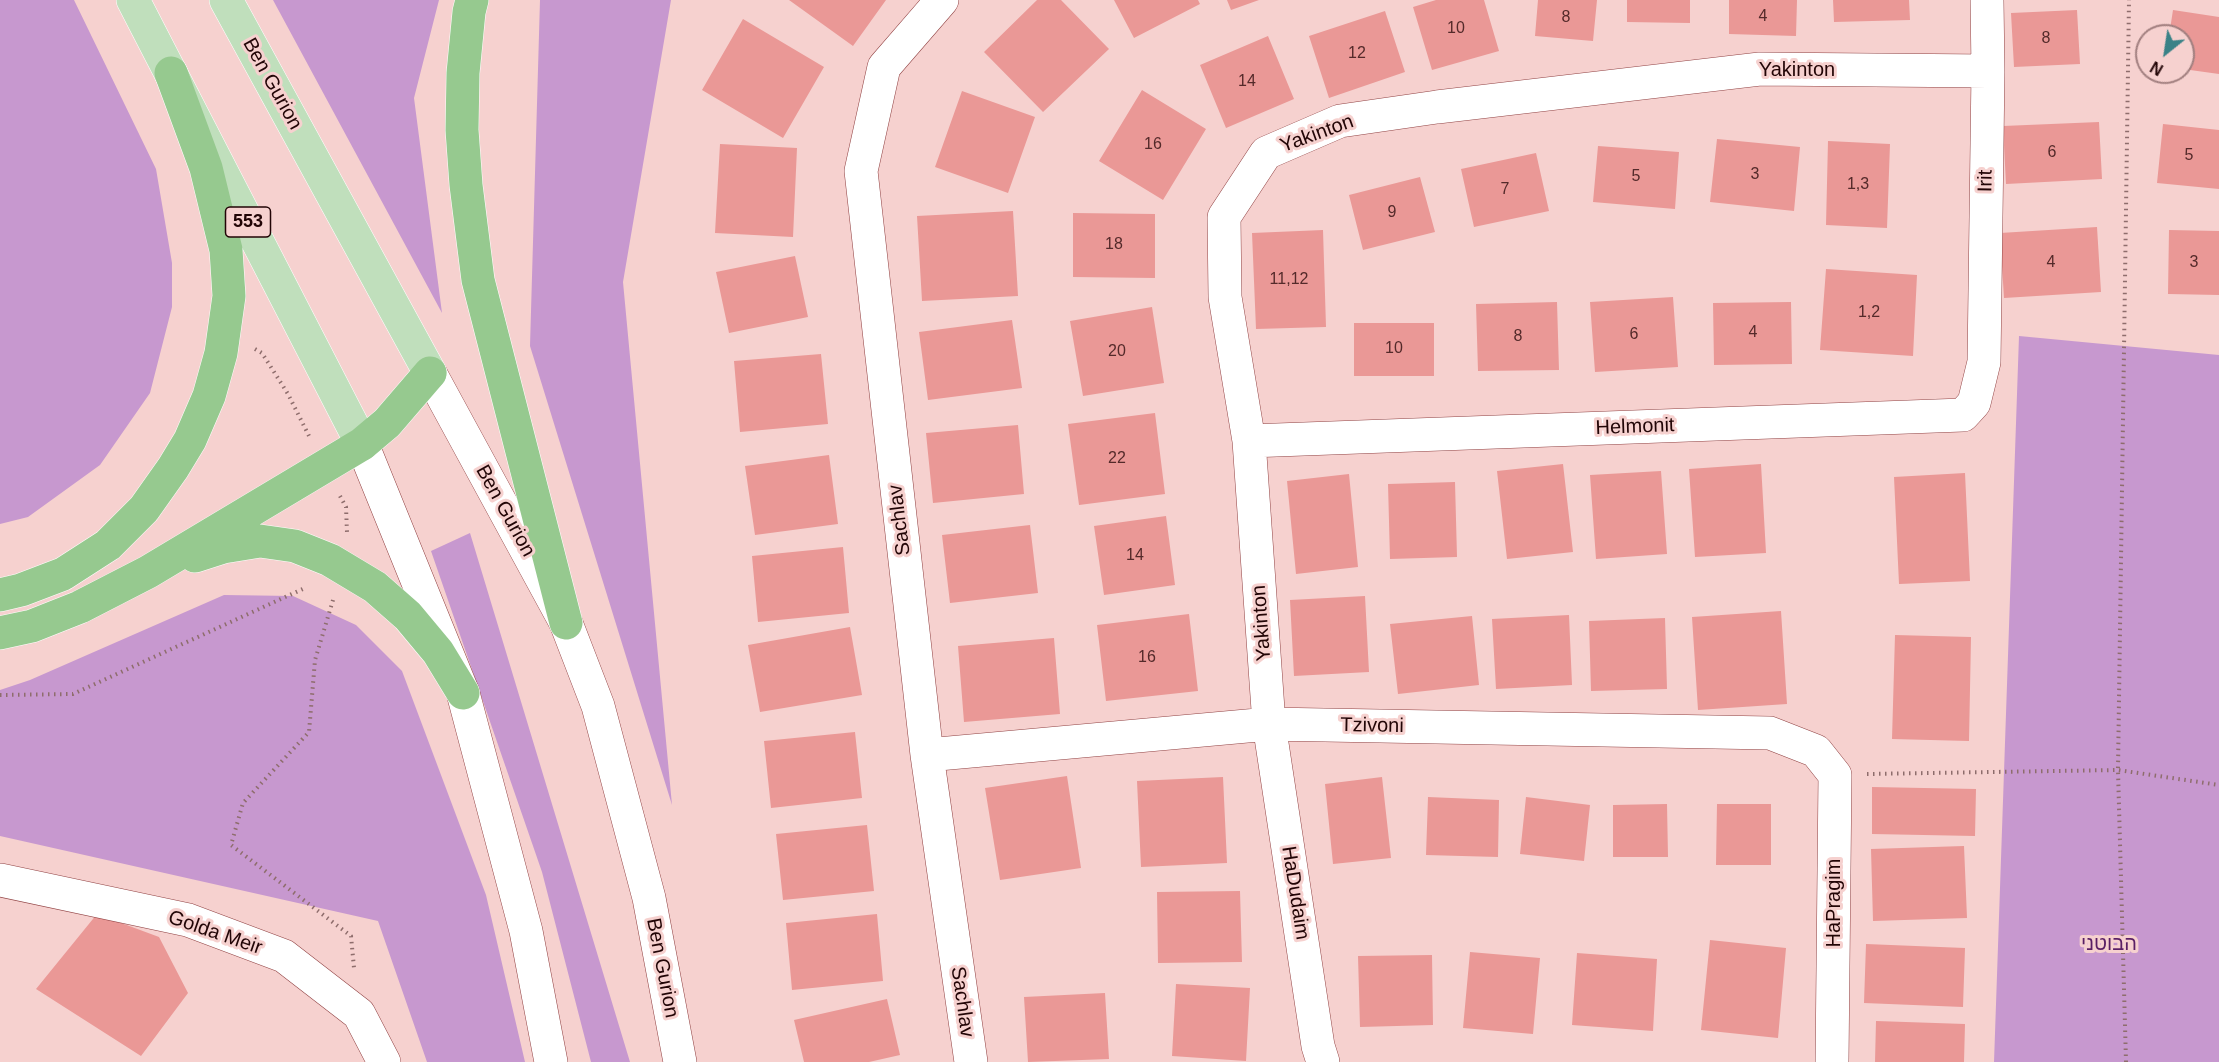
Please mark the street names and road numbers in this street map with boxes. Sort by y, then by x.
street label: Ben Gurion [237,34,307,134]
street label: Yakinton [1759,58,1835,82]
street label: Yakinton [1277,110,1357,158]
street label: Irit [1974,170,1998,192]
road number: 553 [226,207,270,237]
street label: Helmonit [1595,414,1675,440]
street label: Ben Gurion [470,461,540,561]
street label: Sachlav [884,483,916,557]
street label: Yakinton [1247,584,1277,662]
street label: Tzivoni [1340,713,1404,739]
street label: HaDudaim [1276,844,1314,942]
street label: HaPragim [1822,859,1846,947]
street label: Golda Meir [165,906,265,960]
street label: Ben Gurion [641,916,683,1020]
street label: Sachlav [945,965,979,1039]

